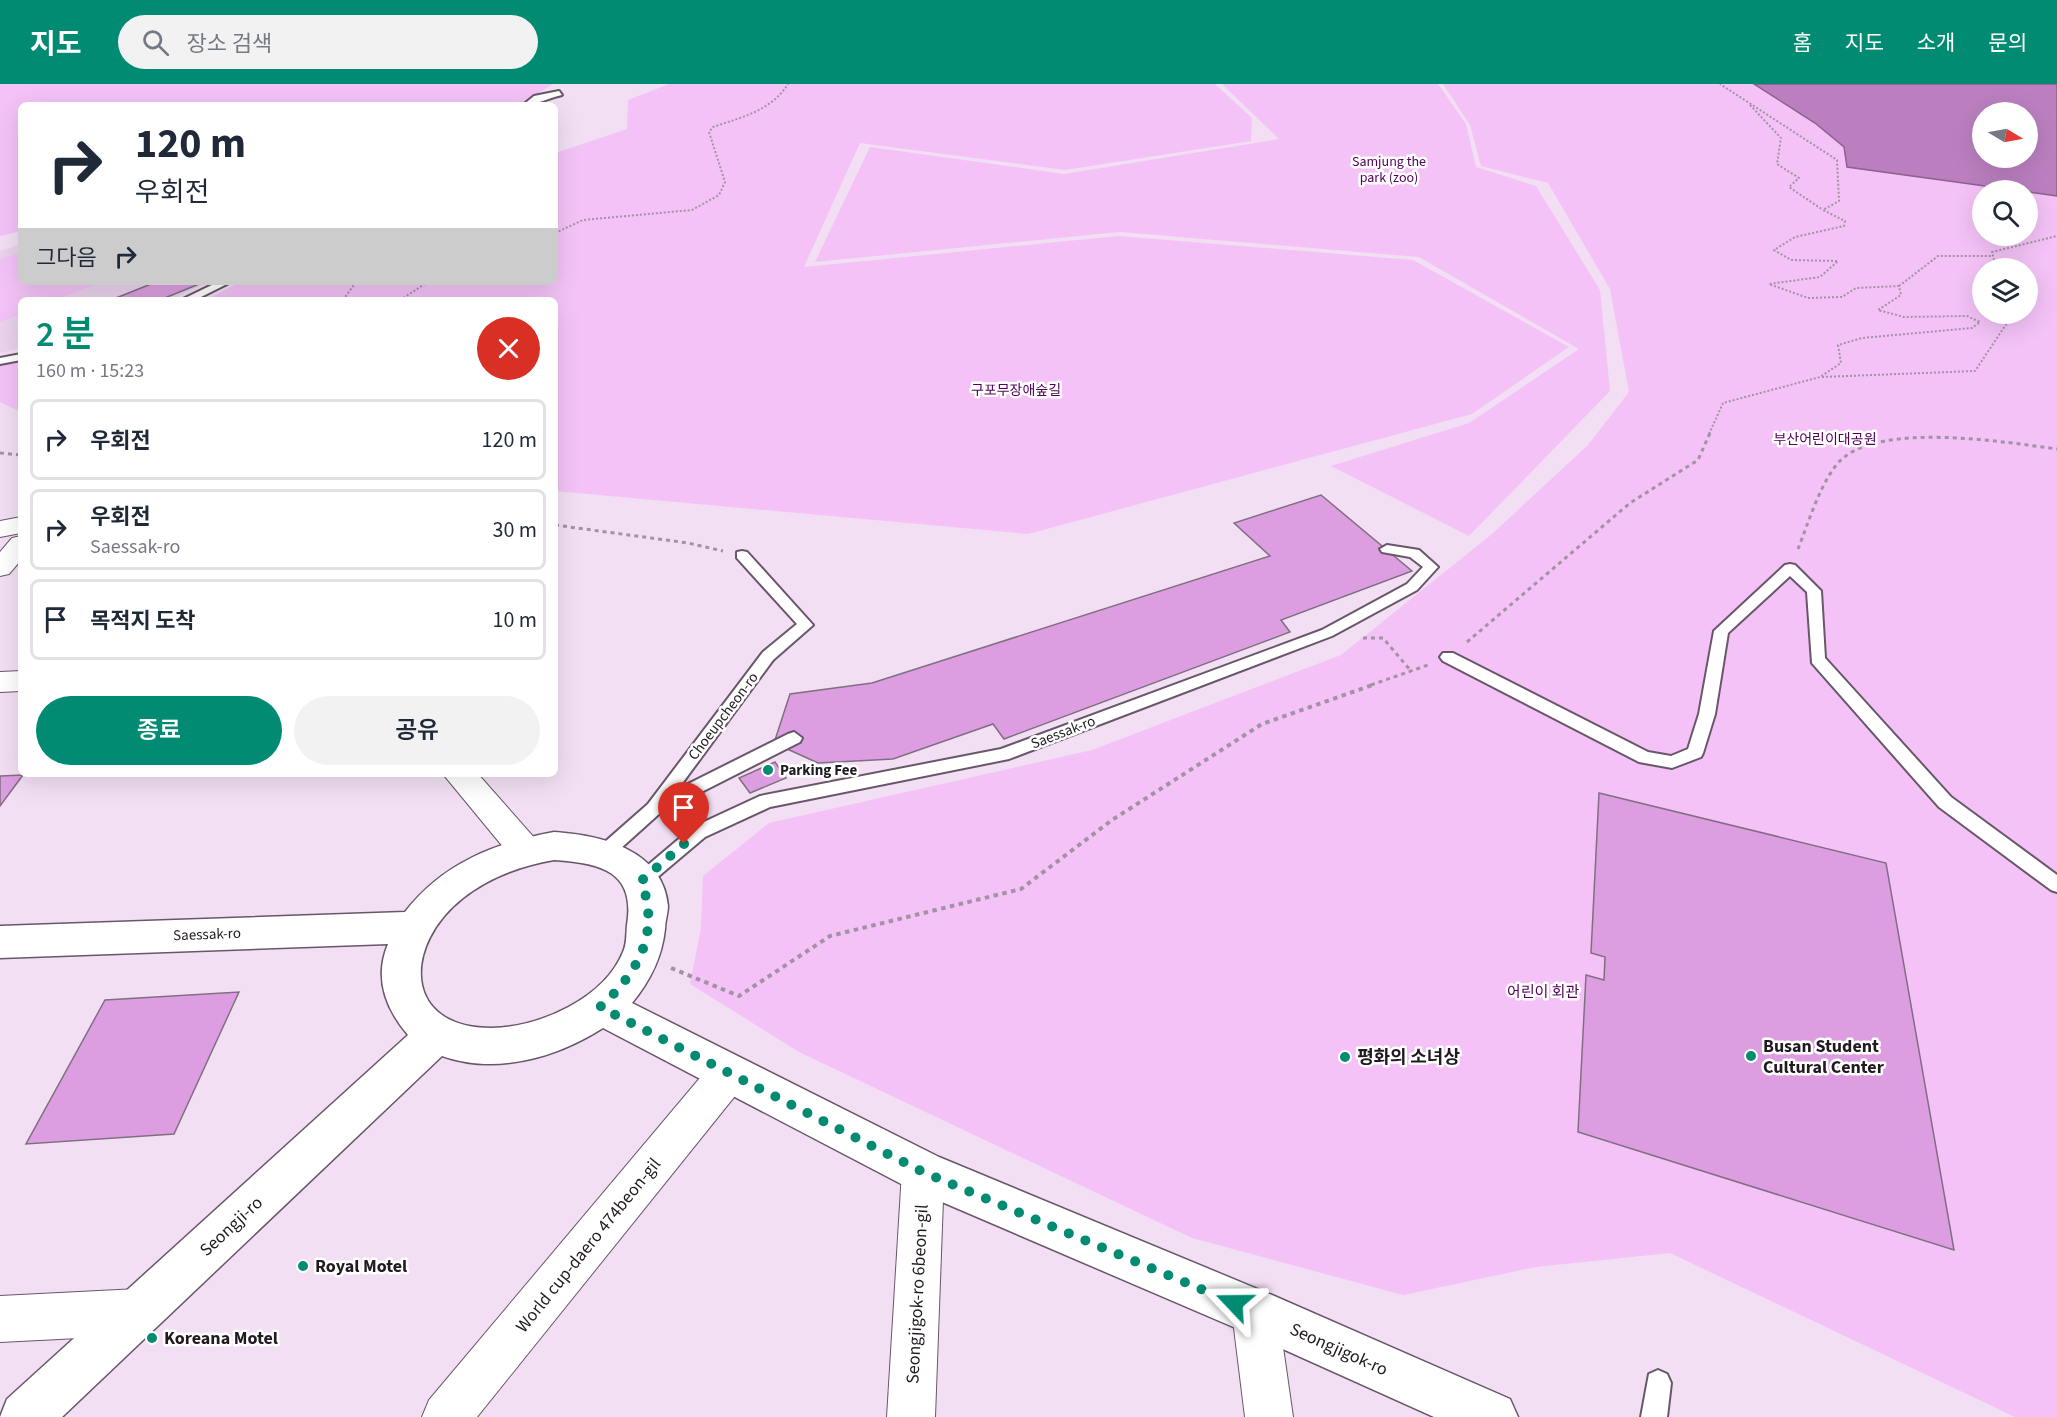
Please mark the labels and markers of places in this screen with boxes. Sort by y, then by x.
place label: Parking Fee [780,760,858,781]
marker: Parking Fee [761,763,775,777]
pin [658,782,709,844]
place label: Busan Student Cultural Center [1763,1034,1885,1080]
place label: 평화의 소녀상 [1357,1045,1460,1070]
marker: Busan Student Cultural Center [1744,1049,1758,1063]
marker: 평화의 소녀상 [1338,1050,1352,1064]
place label: Royal Motel [315,1254,407,1279]
marker: Royal Motel [296,1259,310,1273]
place label: Koreana Motel [164,1326,278,1351]
marker: Koreana Motel [145,1331,159,1345]

